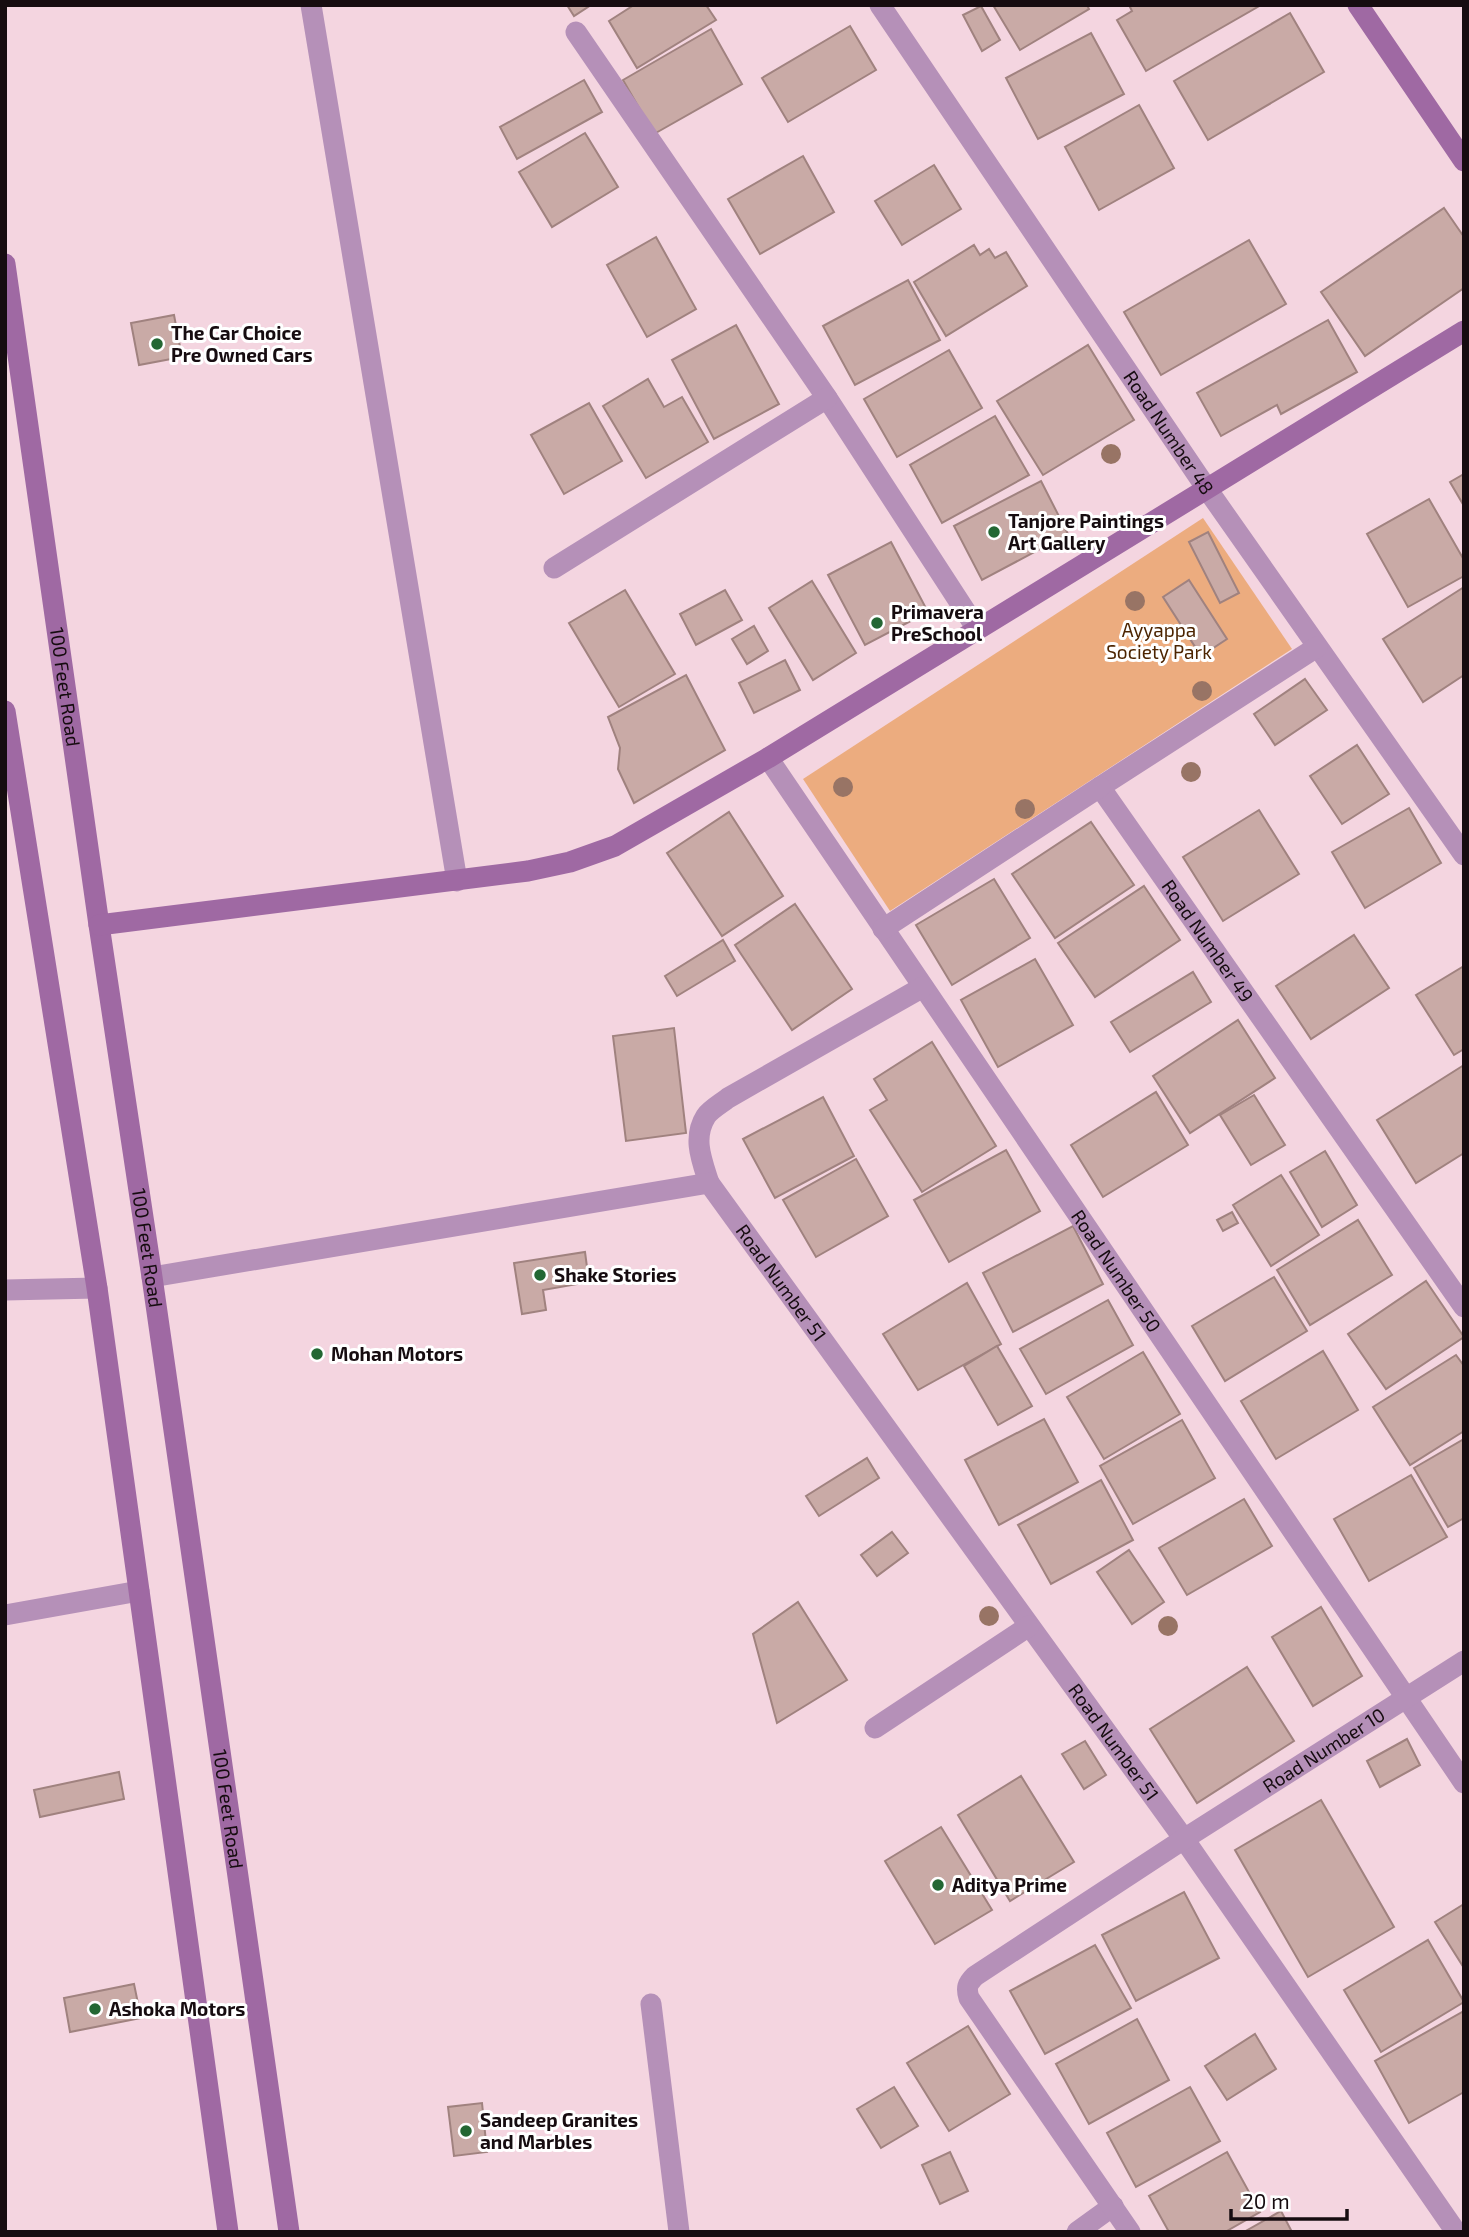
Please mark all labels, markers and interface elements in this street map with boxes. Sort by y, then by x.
place label: The Car Choice Pre Owned Cars [171,321,313,366]
marker: The Car Choice Pre Owned Cars [149,336,165,352]
street label: Road Number 48 [1119,366,1219,499]
place label: Tanjore Paintings Art Gallery [1008,509,1164,555]
marker: Tanjore Paintings Art Gallery [986,524,1002,540]
place label: Primavera PreSchool [891,600,984,645]
marker: Primavera PreSchool [869,615,885,631]
park label: Ayyappa Society Park [1106,618,1212,663]
street label: 100 Feet Road [46,625,85,748]
street label: Road Number 49 [1157,875,1259,1006]
street label: 100 Feet Road [128,1186,168,1309]
street label: Road Number 50 [1067,1205,1166,1336]
street label: Road Number 51 [731,1219,832,1346]
place label: Shake Stories [554,1263,677,1286]
marker: Shake Stories [532,1267,548,1283]
place label: Mohan Motors [331,1342,463,1365]
marker: Mohan Motors [309,1346,325,1362]
street label: Road Number 51 [1064,1679,1164,1805]
street label: Road Number 10 [1258,1702,1389,1797]
street label: 100 Feet Road [209,1748,249,1870]
place label: Aditya Prime [952,1873,1067,1897]
marker: Aditya Prime [930,1877,946,1893]
place label: Ashoka Motors [109,1997,245,2020]
marker: Ashoka Motors [87,2001,103,2017]
place label: Sandeep Granites and Marbles [480,2108,638,2153]
marker: Sandeep Granites and Marbles [458,2123,474,2139]
scale bar [1231,2178,1346,2222]
text: 20 m [1242,2188,1290,2213]

